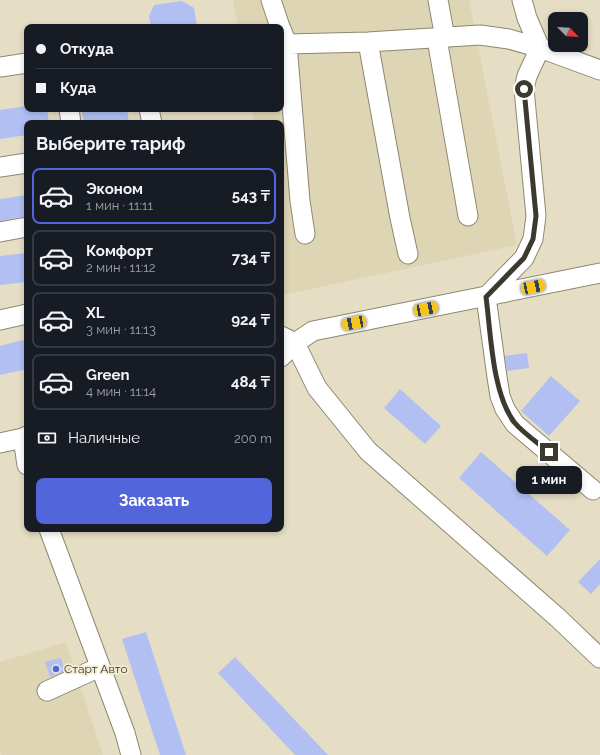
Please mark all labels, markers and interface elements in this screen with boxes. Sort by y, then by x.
north arrow [548,12,588,52]
map controls [548,12,588,52]
text: Откуда [60,40,114,58]
text: Куда [60,79,96,97]
route start [515,80,533,98]
text: Выберите тариф [36,133,186,154]
icon: car [38,178,74,214]
text: Эконом [86,180,143,198]
text: 543 ₸ [232,187,270,205]
text: 1 мин · 11:11 [86,198,153,213]
icon: car [38,240,74,276]
text: Комфорт [86,242,153,260]
text: 734 ₸ [232,249,270,267]
text: 2 мин · 11:12 [86,260,156,275]
car [520,279,546,295]
car [413,301,439,317]
icon: car [38,302,74,338]
text: XL [86,304,104,322]
text: 924 ₸ [231,311,270,329]
car [341,315,367,331]
text: 3 мин · 11:13 [86,322,156,337]
icon: car [38,364,74,400]
text: Green [86,366,130,384]
text: 484 ₸ [231,373,270,391]
text: 4 мин · 11:14 [86,384,156,399]
icon: cash [36,427,58,449]
text: Наличные [68,429,140,447]
text: 200 m [234,431,272,446]
route end [540,443,558,461]
callout: 1 мин [516,466,582,494]
text: 1 мин [532,472,566,487]
button: Заказать [36,478,272,524]
place label: Старт Авто [64,662,128,676]
marker: Старт Авто [51,664,61,674]

